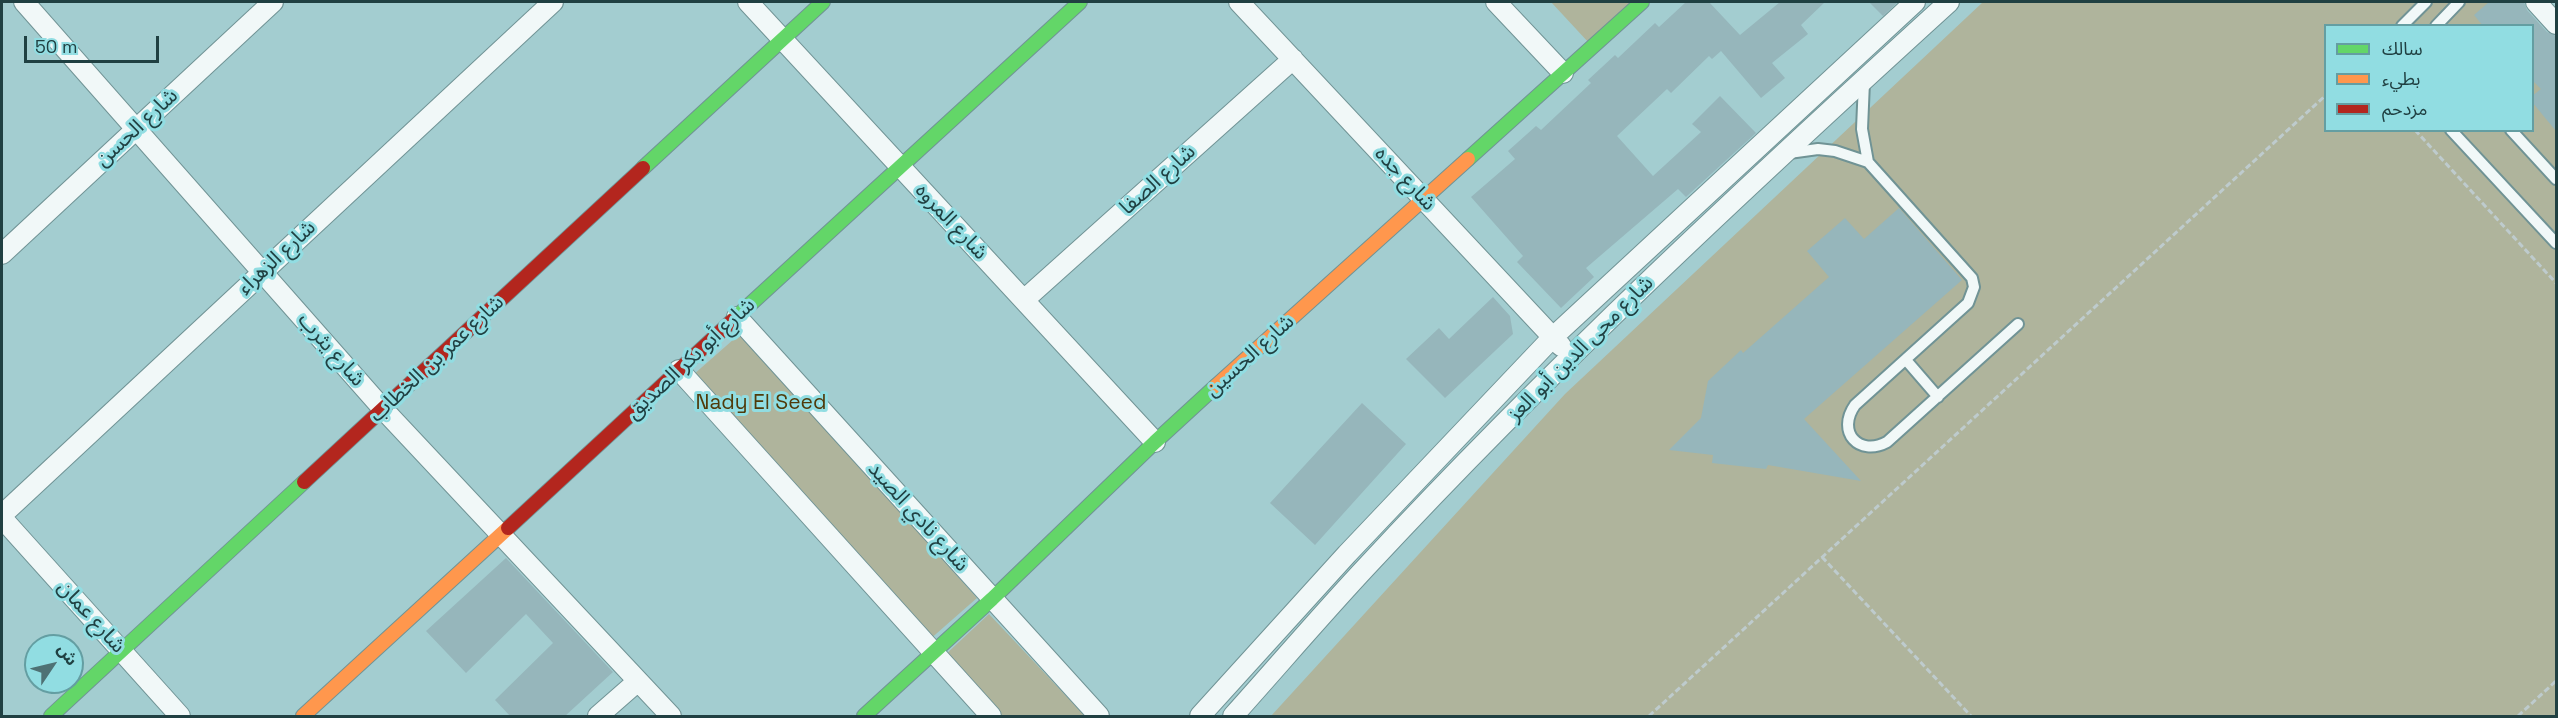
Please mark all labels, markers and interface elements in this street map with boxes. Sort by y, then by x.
scale bar [27,24,162,62]
legend [2324,24,2534,132]
text: 50 m [35,35,77,58]
text: سالك [2382,37,2423,60]
text: بطيء [2382,67,2420,90]
street label: شارع الحسن [91,84,183,172]
text: مزدحم [2382,97,2427,120]
street label: شارع الصفا [1115,139,1201,221]
street label: شارع جده [1369,142,1441,216]
street label: شارع المروه [909,179,993,265]
street label: شارع الزهراء [233,215,321,301]
street label: شارع محى الدين أبو العز [1503,271,1659,427]
street label: شارع عمر بن الخطاب [364,290,510,428]
street label: شارع أبو بكر الصديق [621,293,761,425]
street label: شارع يثرب [292,308,370,392]
street label: شارع الحسين [1200,309,1300,403]
park label: Nady El Seed [695,390,827,416]
street label: شارع نادي الصيد [862,457,974,577]
street label: شارع عمان [52,575,130,659]
north arrow [24,634,84,694]

